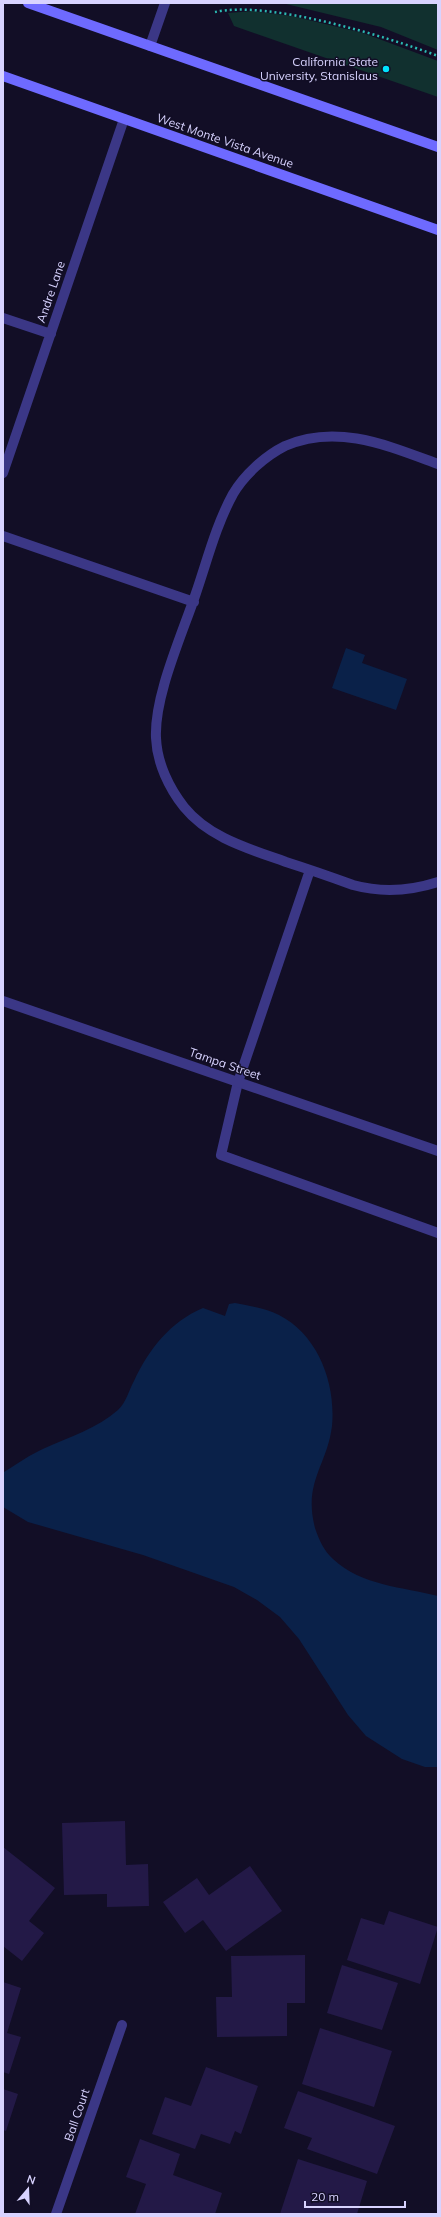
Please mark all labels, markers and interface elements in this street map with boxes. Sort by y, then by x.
place label: California State University, Stanislaus [260,54,378,83]
marker: California State University, Stanislaus [381,64,391,74]
street label: West Monte Vista Avenue [155,110,296,171]
street label: Andre Lane [33,259,68,325]
street label: Tampa Street [187,1044,263,1083]
street label: Ball Court [61,2087,93,2143]
north arrow [8,2169,48,2209]
text: N [25,2172,37,2188]
scale bar [305,2183,405,2209]
text: 20 m [311,2189,339,2204]

